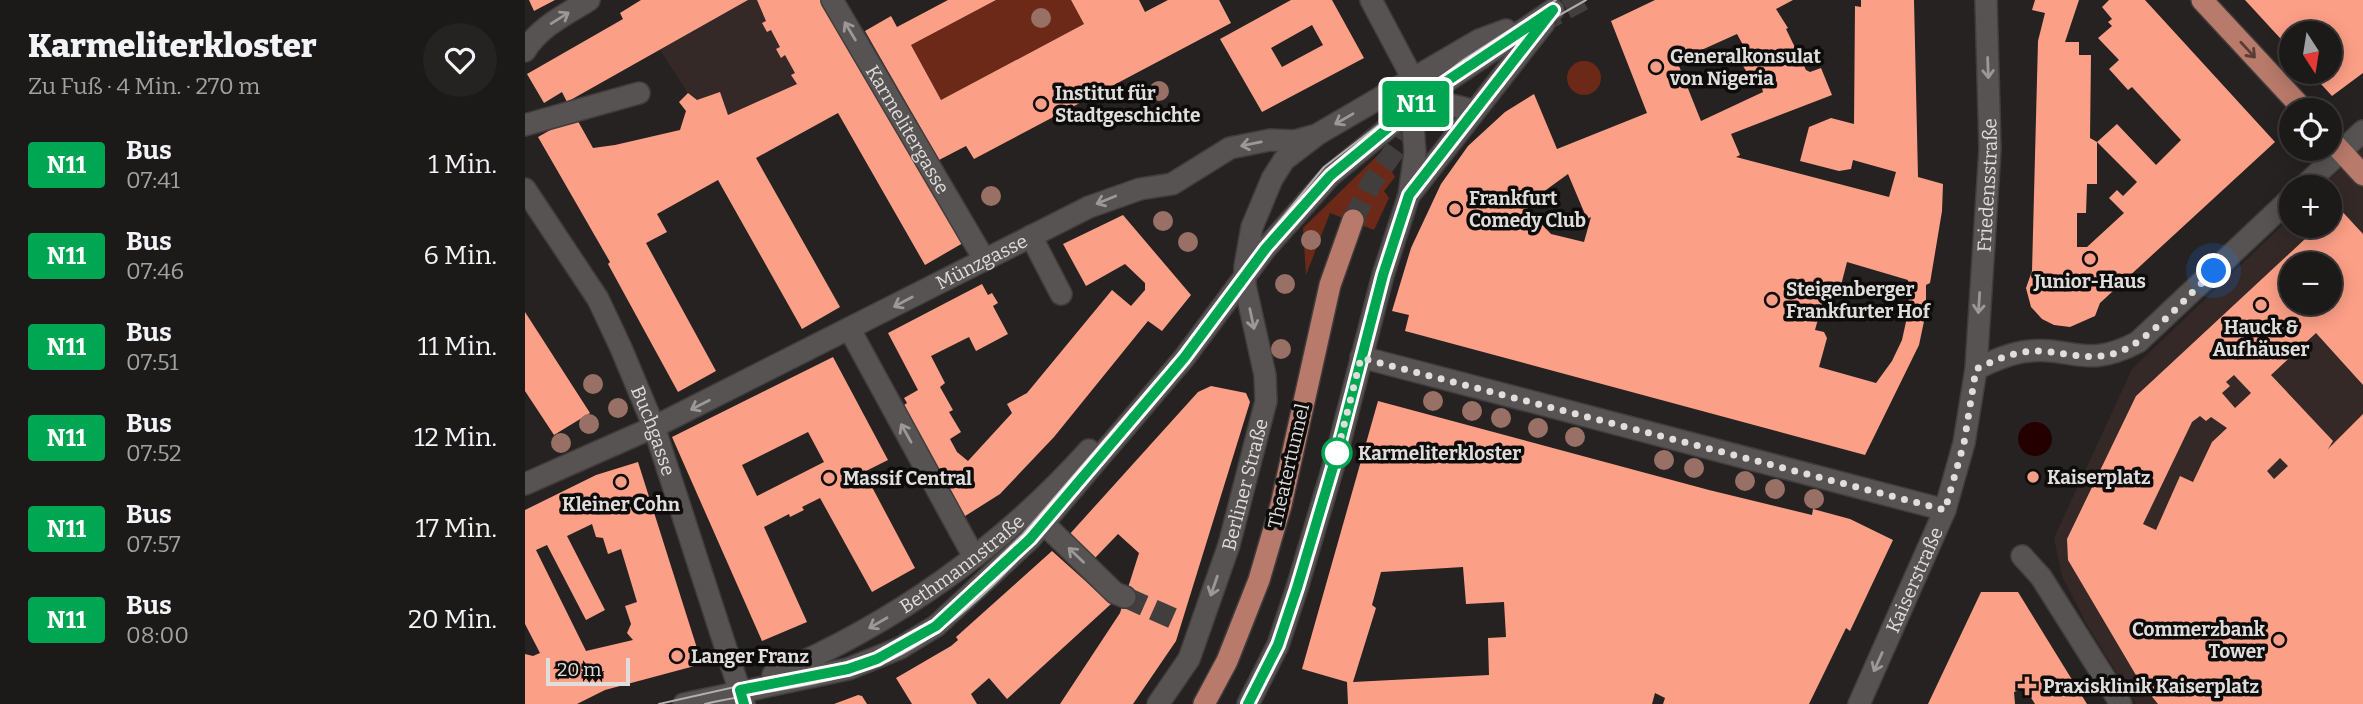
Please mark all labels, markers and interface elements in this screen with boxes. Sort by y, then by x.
one-way arrow [549,11,569,25]
north arrow [2279,21,2341,84]
map controls [2279,21,2342,315]
one-way arrow [843,22,857,42]
button: heart [423,23,497,97]
text: Karmeliterkloster [28,26,317,66]
one-way arrow [2240,41,2257,58]
place label: Generalkonsulat von Nigeria [1669,45,1821,90]
one-way arrow [1981,56,1994,79]
marker: Generalkonsulat von Nigeria [1648,59,1664,75]
street label: Karmelitergasse [861,61,954,198]
text: Zu Fuß · 4 Min. · 270 m [28,72,260,100]
line badge: N11 [1376,81,1456,127]
place label: Institut für Stadtgeschichte [1055,82,1200,127]
text: N11 [1396,90,1436,118]
marker: Institut für Stadtgeschichte [1033,96,1049,112]
button: locate [2279,98,2342,161]
one-way arrow [1334,112,1354,126]
street label: Friedensstraße [1972,118,2002,253]
text: Bus [126,135,172,166]
one-way arrow [1240,137,1263,151]
text: 1 Min. [428,149,497,180]
text: N11 [47,151,86,179]
text: 07:41 [126,166,180,194]
button: + [2279,175,2342,238]
place label: Frankfurt Comedy Club [1469,187,1586,232]
one-way arrow [1096,195,1118,208]
marker: Frankfurt Comedy Club [1447,201,1463,217]
text: Bus [126,226,172,257]
street label: Münzgasse [932,229,1031,294]
text: 6 Min. [424,240,497,271]
text: N11 [47,242,86,270]
marker: Junior-Haus [2082,251,2098,267]
button: − [2279,252,2342,315]
your location [2196,253,2231,288]
text: 07:46 [126,257,184,285]
place label: Junior-Haus [2033,270,2146,293]
place label: Steigenberger Frankfurter Hof [1786,278,1932,323]
one-way arrow [1972,291,1985,314]
marker: Steigenberger Frankfurter Hof [1764,292,1780,308]
one-way arrow [893,295,913,309]
marker: Hauck & Aufhäuser [2253,297,2269,313]
one-way arrow [1246,307,1259,330]
place label: Hauck & Aufhäuser [2213,316,2309,361]
text: Bus [126,317,172,348]
text: 11 Min. [418,331,497,362]
text: N11 [47,333,86,361]
text: 07:51 [126,348,179,376]
street label: Buchgasse [626,382,680,479]
one-way arrow [690,398,711,412]
street label: Theatertunnel [1263,401,1314,531]
text: Bus [126,408,172,439]
street label: Berliner Straße [1217,416,1273,553]
text: 12 Min. [414,422,497,453]
one-way arrow [899,423,913,443]
text: N11 [47,424,86,452]
marker: Karmeliterkloster [1322,438,1352,468]
text: 07:52 [126,439,182,467]
place label: Karmeliterkloster [1358,442,1521,465]
place label: Kaiserplatz [2047,466,2151,489]
place label: Massif Central [843,467,972,490]
marker: Kaiserplatz [2025,469,2041,485]
marker: Massif Central [821,470,837,486]
marker: Kleiner Cohn [613,474,629,490]
place label: Kleiner Cohn [562,493,681,516]
text: Bus [126,499,172,530]
street label: Bethmannstraße [895,510,1029,618]
text: 17 Min. [415,513,497,544]
text: N11 [47,515,86,543]
street label: Kaiserstraße [1881,523,1948,636]
text: 07:57 [126,530,181,558]
one-way arrow [1068,547,1085,564]
one-way arrow [1207,575,1219,597]
text: Bus [126,590,172,621]
text: 20 Min. [408,604,497,635]
text: N11 [47,606,86,634]
one-way arrow [868,616,888,630]
place label: Commerzbank Tower [2132,618,2266,663]
text: 08:00 [126,621,189,649]
marker: Commerzbank Tower [2271,632,2287,648]
place label: Langer Franz [691,645,809,668]
marker: Langer Franz [669,648,685,664]
one-way arrow [1871,651,1884,672]
scale bar [546,655,630,687]
text: 20 m [557,658,601,681]
place label: Praxisklinik Kaiserplatz [2043,675,2259,698]
marker: Praxisklinik Kaiserplatz [2017,676,2037,696]

